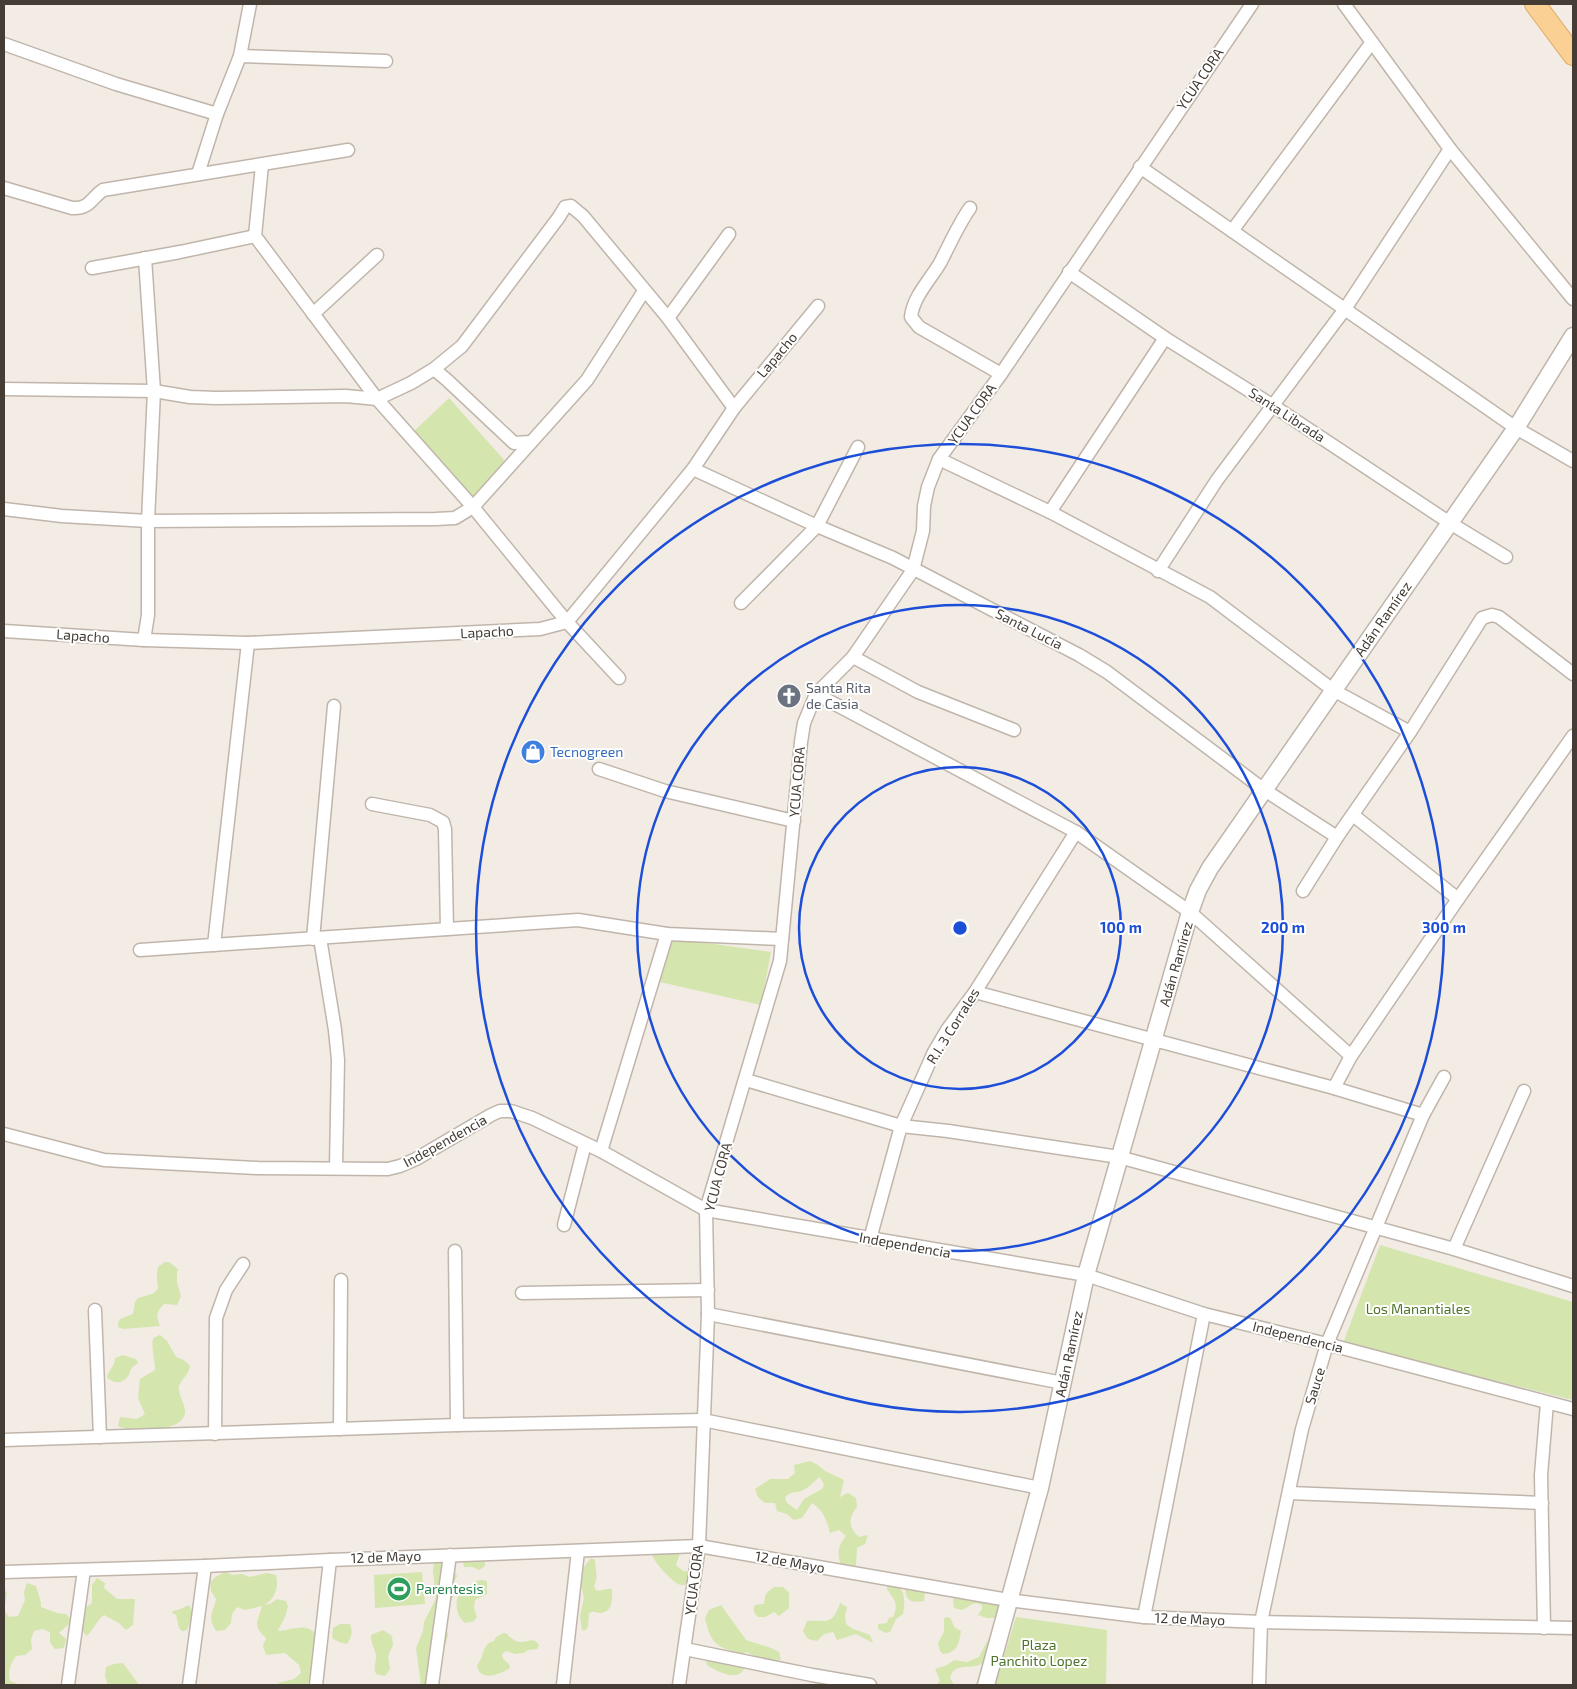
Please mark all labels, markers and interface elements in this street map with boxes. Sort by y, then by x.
street label: YCUA CORA [1173,44,1227,113]
street label: Lapacho [753,329,800,381]
street label: YCUA CORA [944,380,1000,447]
street label: Santa Librada [1246,384,1329,446]
street label: Adán Ramírez [1350,578,1415,660]
street label: Santa Lucía [993,604,1066,653]
street label: Lapacho [460,622,514,641]
street label: Lapacho [56,625,110,646]
place label: Santa Rita de Casia [806,679,871,712]
church icon: Santa Rita de Casia [776,683,802,709]
shop icon: Tecnogreen [520,739,546,765]
place label: Tecnogreen [550,743,623,760]
street label: YCUA CORA [785,746,808,818]
text: 100 m [1100,918,1142,936]
text: 200 m [1261,918,1305,936]
text: 300 m [1422,918,1466,936]
centre of rings [951,919,969,937]
street label: Adán Ramírez [1155,919,1196,1008]
street label: R.I. 3 Corrales [922,985,983,1067]
street label: Independencia [400,1111,489,1170]
street label: YCUA CORA [700,1140,735,1213]
street label: Independencia [858,1228,952,1261]
park label: Los Manantiales [1366,1300,1470,1317]
street label: Adán Ramírez [1051,1309,1086,1399]
street label: Independencia [1251,1317,1345,1356]
street label: Sauce [1301,1365,1328,1406]
street label: YCUA CORA [681,1543,706,1616]
street label: 12 de Mayo [350,1547,422,1566]
street label: 12 de Mayo [754,1547,826,1576]
sports icon: Parentesis [386,1576,412,1602]
place label: Parentesis [416,1580,484,1597]
street label: 12 de Mayo [1155,1609,1226,1628]
park label: Plaza Panchito Lopez [991,1636,1087,1669]

